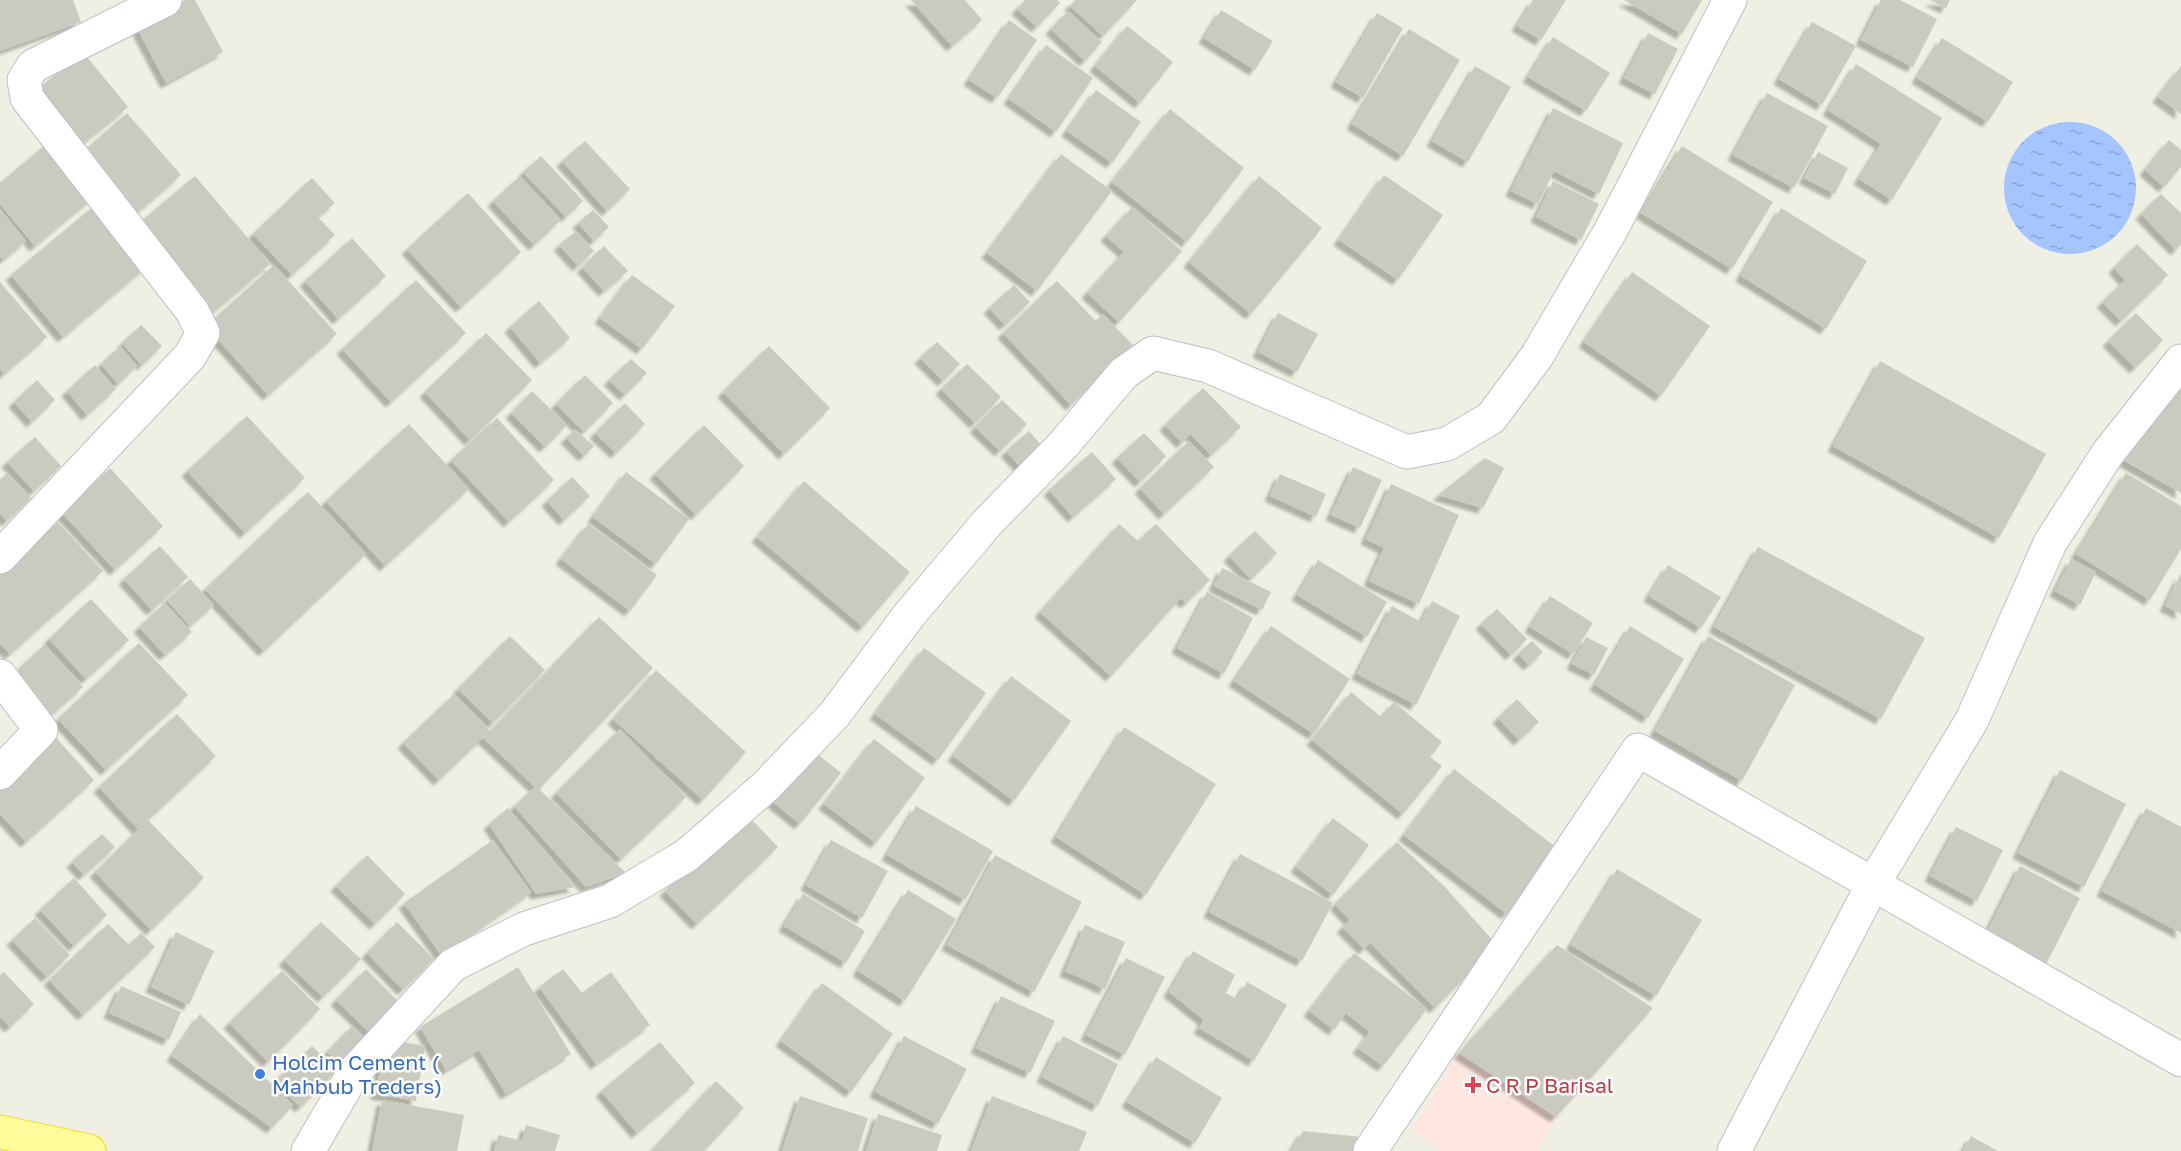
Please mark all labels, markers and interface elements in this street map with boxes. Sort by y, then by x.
place label: Holcim Cement ( Mahbub Treders) [272,1049,442,1099]
marker: Holcim Cement ( Mahbub Treders) [253,1067,267,1081]
place label: C R P Barisal [1486,1072,1614,1098]
marker: C R P Barisal [1464,1076,1482,1094]

